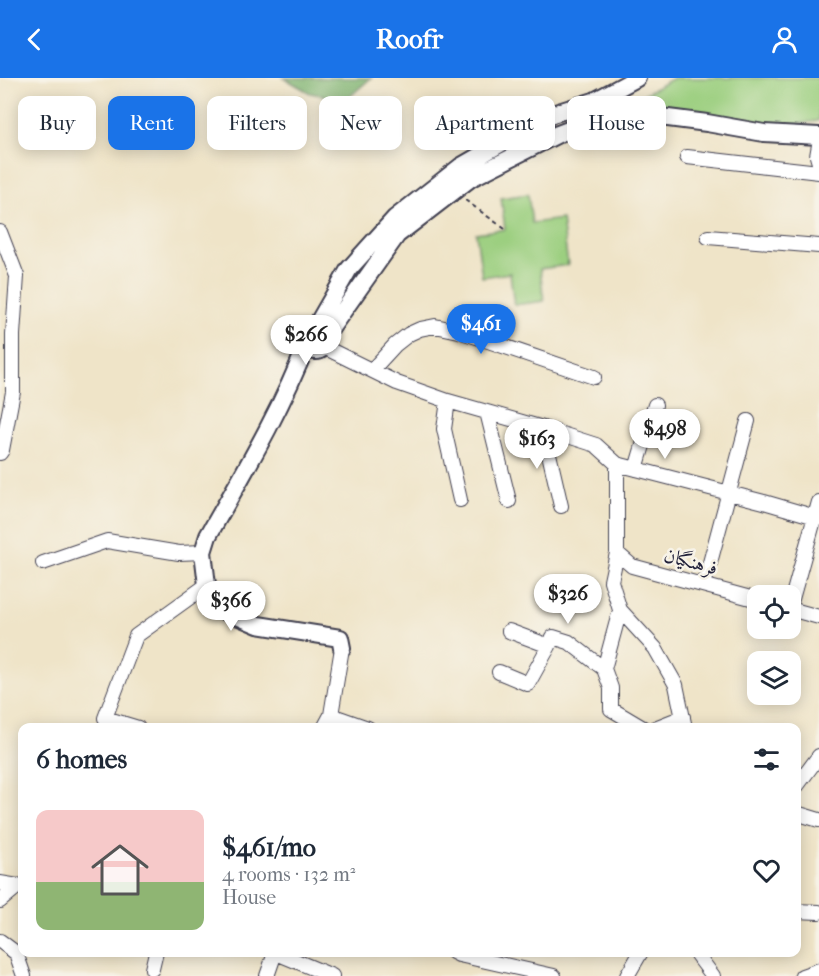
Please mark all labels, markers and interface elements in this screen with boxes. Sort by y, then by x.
icon: back [18,23,51,56]
text: Roofr [376,23,443,55]
icon: person [768,23,801,56]
chip: Buy [18,96,96,150]
chip: Rent [108,96,195,150]
chip: Filters [207,96,307,150]
chip: New [319,96,402,150]
chip: Apartment [414,96,555,150]
chip: House [567,96,666,150]
pin: $461 [445,304,517,355]
text: $461 [461,312,501,335]
pin: $266 [270,315,342,366]
text: $266 [285,323,327,346]
pin: $498 [629,409,701,460]
text: $498 [643,417,687,440]
pin: $163 [501,419,573,470]
text: $163 [518,427,556,450]
street label: فرهنگیان [661,543,720,581]
pin: $326 [532,574,604,625]
pin: $366 [195,581,267,632]
text: $326 [548,582,588,605]
map controls [747,585,801,705]
button: locate [747,585,801,639]
text: $366 [211,589,251,612]
button: layers [747,651,801,705]
icon: filters [750,743,783,776]
text: 6 homes [36,744,127,775]
text: $461/mo [222,832,316,863]
icon: home [84,834,156,906]
icon: heart [750,854,783,887]
text: 4 rooms · 132 m² [222,863,355,886]
text: House [222,886,276,909]

